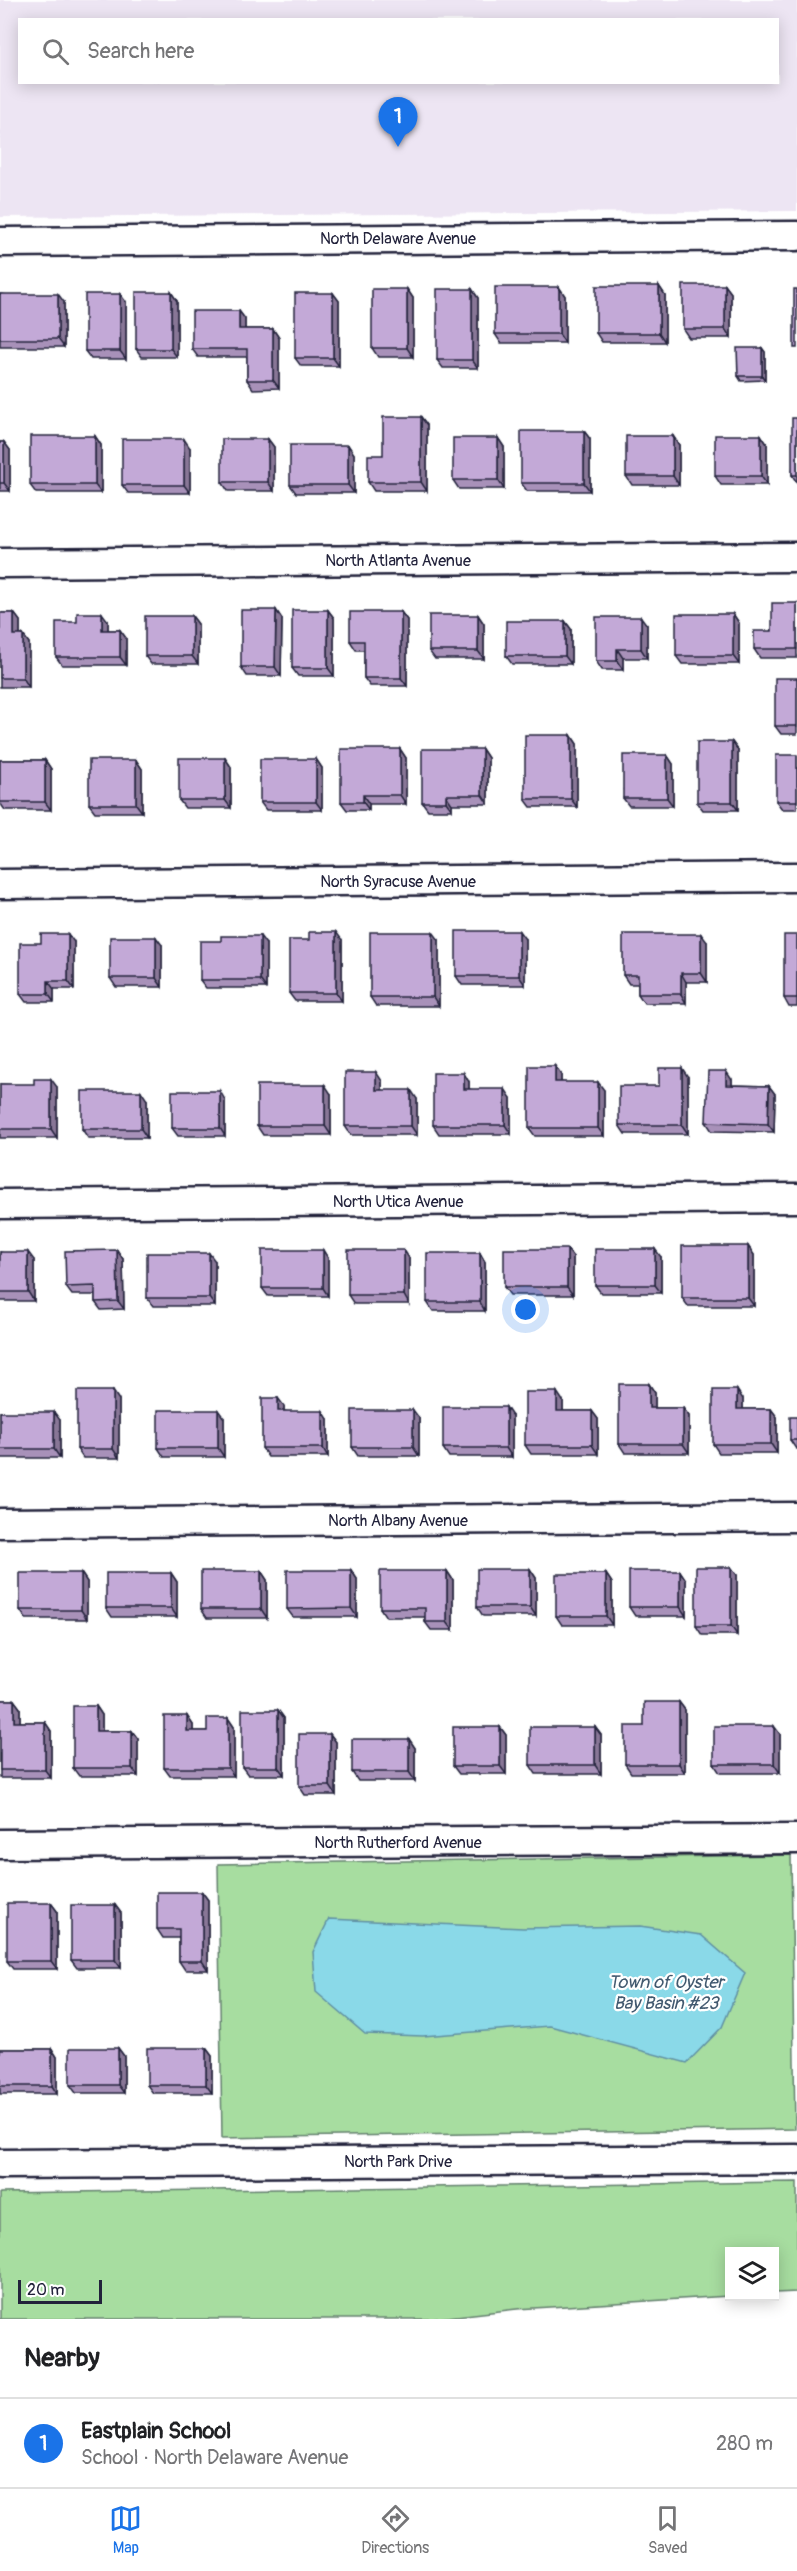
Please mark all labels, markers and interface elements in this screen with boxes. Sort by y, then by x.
search box [18,18,779,84]
icon: search [39,35,72,68]
text: Search here [87,37,194,65]
pin: 1 [378,98,418,147]
street label: North Delaware Avenue [320,229,476,249]
street label: North Atlanta Avenue [325,551,471,571]
street label: North Syracuse Avenue [320,872,476,892]
street label: North Utica Avenue [333,1192,463,1212]
your location [511,1295,540,1324]
street label: North Albany Avenue [328,1511,468,1531]
street label: North Rutherford Avenue [314,1833,482,1853]
water label: Town of Oyster Bay Basin #23 [608,1971,726,2015]
street label: North Park Drive [344,2152,452,2172]
map controls [725,2247,779,2301]
button: layers [725,2247,779,2301]
scale bar [18,2277,102,2304]
text: 20 m [27,2280,65,2300]
text: Nearby [24,2342,100,2374]
text: Eastplain School [81,2417,231,2445]
text: 1 [40,2431,47,2456]
text: 280 m [716,2431,773,2456]
text: School · North Delaware Avenue [81,2445,348,2470]
tab: Map [109,2502,142,2558]
tab: Directions [361,2502,429,2558]
tab: Saved [648,2502,688,2558]

